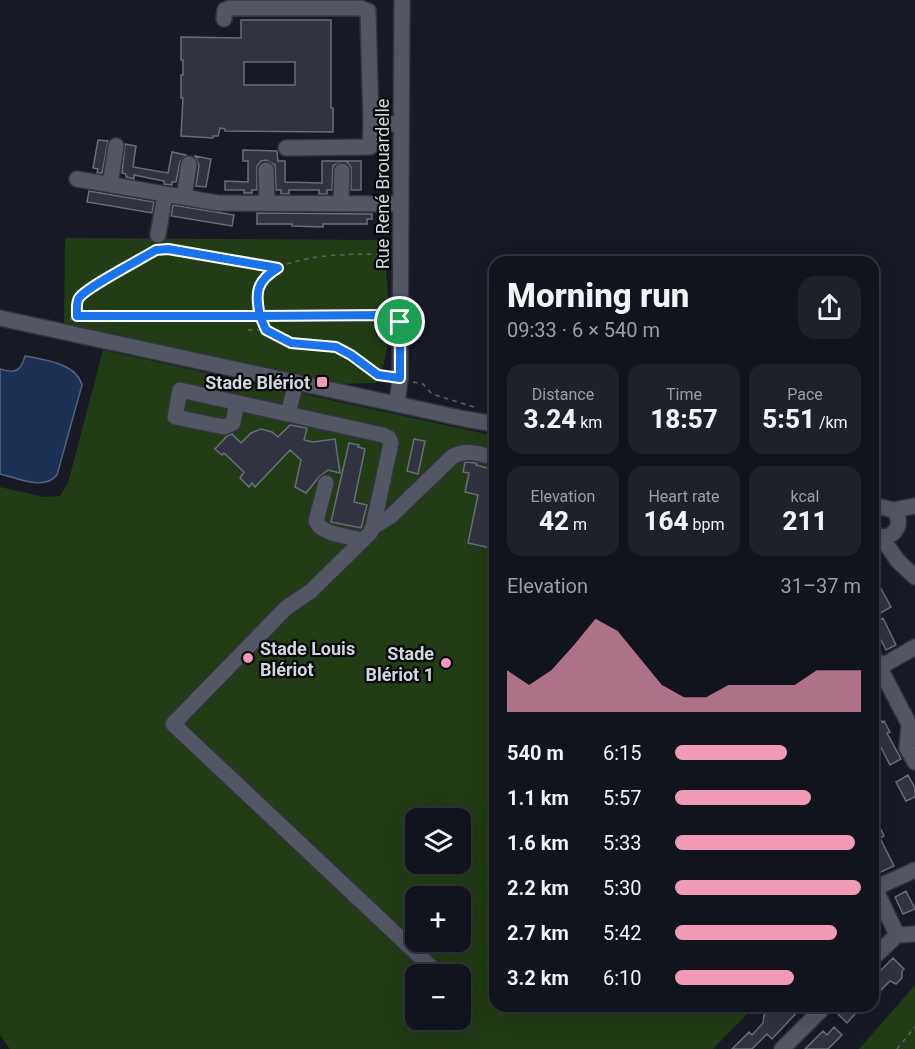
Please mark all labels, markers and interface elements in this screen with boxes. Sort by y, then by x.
street label: Rue René Brouardelle [372,99,393,269]
text: Morning run [507,276,689,315]
button: share [798,276,861,339]
pin [374,296,425,347]
icon: arrive [383,305,416,338]
text: 09:33 · 6 × 540 m [507,318,660,342]
place label: Stade Blériot [205,372,310,393]
marker: Stade Blériot [315,375,329,389]
text: Distance [532,385,594,404]
text: Time [666,385,702,404]
text: Pace [787,385,823,404]
text: 3.24 [524,404,576,434]
text: 18:57 [650,404,718,434]
text: 5:51 [762,404,815,434]
text: km [576,413,602,432]
text: /km [815,413,848,432]
text: Elevation [531,487,595,506]
text: Heart rate [648,487,720,506]
text: kcal [791,487,819,506]
text: 42 [539,506,569,536]
text: 164 [644,506,689,536]
text: 211 [783,506,827,536]
text: m [569,515,587,534]
text: bpm [689,515,724,534]
text: Elevation [507,574,588,598]
text: 31–37 m [780,574,861,598]
place label: Stade Louis Blériot [260,638,355,680]
place label: Stade Blériot 1 [366,643,434,685]
marker: Stade Louis Blériot [241,651,255,665]
marker: Stade Blériot 1 [439,656,453,670]
text: 540 m [507,741,564,765]
text: 6:15 [603,741,642,765]
text: 1.1 km [507,786,569,810]
text: 5:57 [603,786,642,810]
map controls [405,808,471,1030]
button: layers [405,808,471,874]
text: 1.6 km [507,831,569,855]
text: 5:33 [603,831,642,855]
text: 2.2 km [507,876,569,900]
text: 5:30 [603,876,642,900]
button: + [405,886,471,952]
text: 2.7 km [507,921,569,945]
text: 5:42 [603,921,642,945]
button: − [405,964,471,1030]
text: 3.2 km [507,966,569,990]
text: 6:10 [603,966,642,990]

